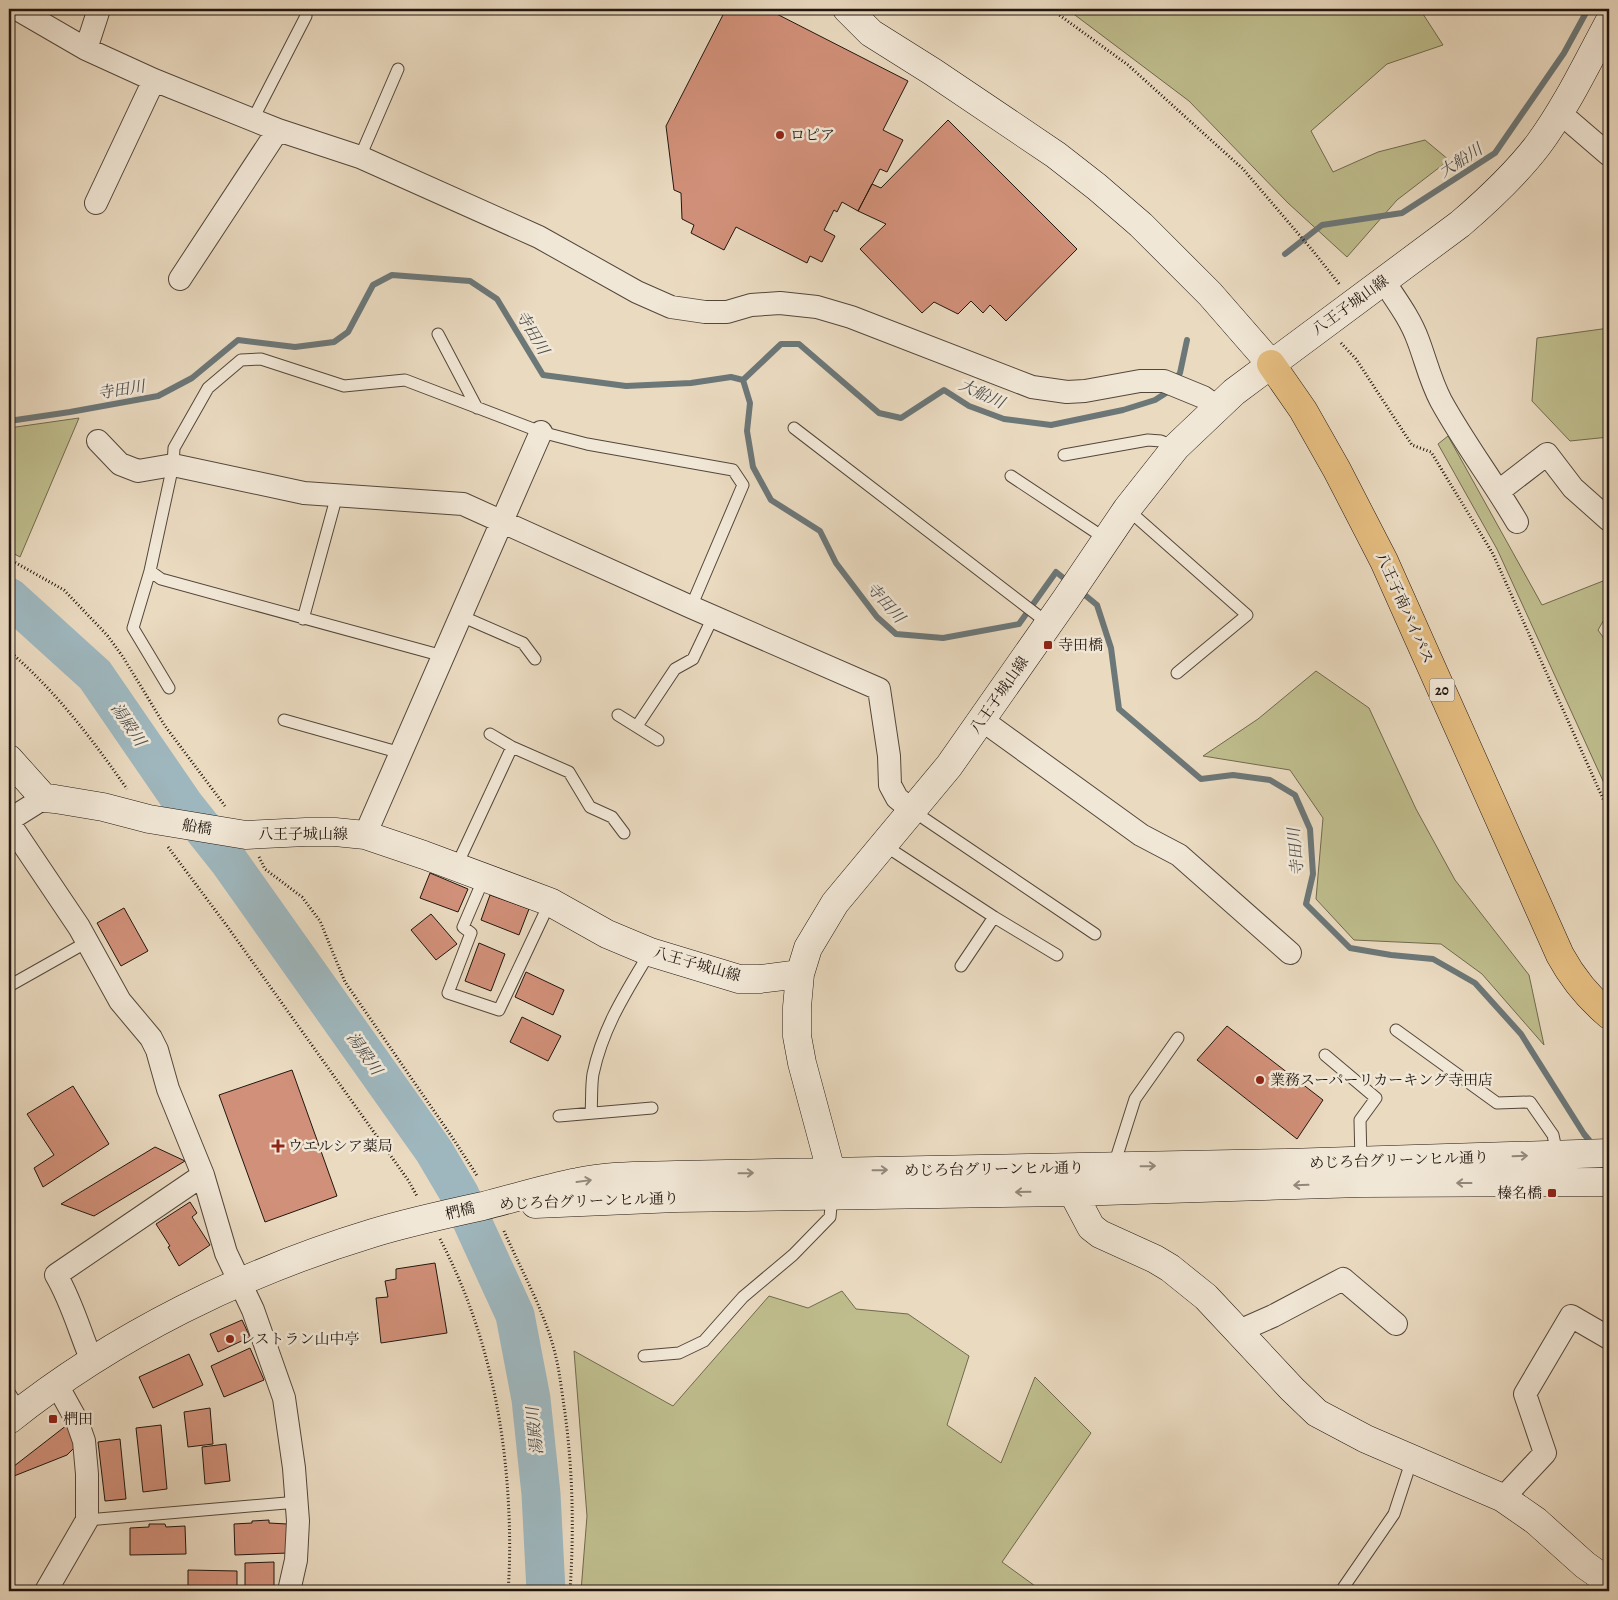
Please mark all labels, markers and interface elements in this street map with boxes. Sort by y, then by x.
place label: ロピア [790,125,835,145]
marker: ロピア [774,129,786,141]
water label: 大船川 [1434,137,1488,183]
street label: 八王子城山線 [1308,270,1392,340]
water label: 寺田川 [510,306,555,360]
water label: 大船川 [955,374,1010,415]
water label: 寺田川 [96,375,149,405]
street label: 八王子南バイパス [1372,549,1438,667]
water label: 寺田川 [861,577,911,629]
place label: 寺田橋 [1058,635,1103,655]
marker: 寺田橋 [1042,639,1054,651]
street label: 八王子城山線 [965,652,1033,738]
road number: 20 [1430,678,1454,702]
water label: 湯殿川 [106,699,152,752]
street label: 船橋 [181,815,213,839]
street label: 八王子城山線 [258,824,348,844]
water label: 寺田川 [1283,825,1309,877]
street label: 八王子城山線 [651,942,743,986]
water label: 湯殿川 [341,1028,388,1081]
place label: 業務スーパーリカーキング寺田店 [1270,1070,1493,1090]
marker: 業務スーパーリカーキング寺田店 [1254,1074,1266,1086]
place label: ウエルシア薬局 [288,1136,393,1156]
marker: ウエルシア薬局 [272,1140,284,1152]
street label: めじろ台グリーンヒル通り [1309,1147,1489,1173]
one-way arrow [1512,1151,1528,1160]
street label: めじろ台グリーンヒル通り [904,1157,1084,1181]
one-way arrow [1139,1161,1155,1171]
one-way arrow [872,1166,888,1175]
one-way arrow [738,1168,754,1178]
one-way arrow [576,1176,592,1186]
one-way arrow [1456,1178,1472,1188]
one-way arrow [1293,1180,1310,1190]
place label: 榛名橋 [1497,1183,1542,1203]
one-way arrow [1015,1187,1032,1197]
marker: 榛名橋 [1546,1187,1558,1199]
street label: めじろ台グリーンヒル通り [499,1188,679,1214]
street label: 椚橋 [443,1198,477,1224]
place label: レストラン山中亭 [240,1329,360,1349]
marker: レストラン山中亭 [224,1333,236,1345]
water label: 湯殿川 [521,1404,548,1456]
place label: 椚田 [63,1409,93,1429]
marker: 椚田 [47,1413,59,1425]

